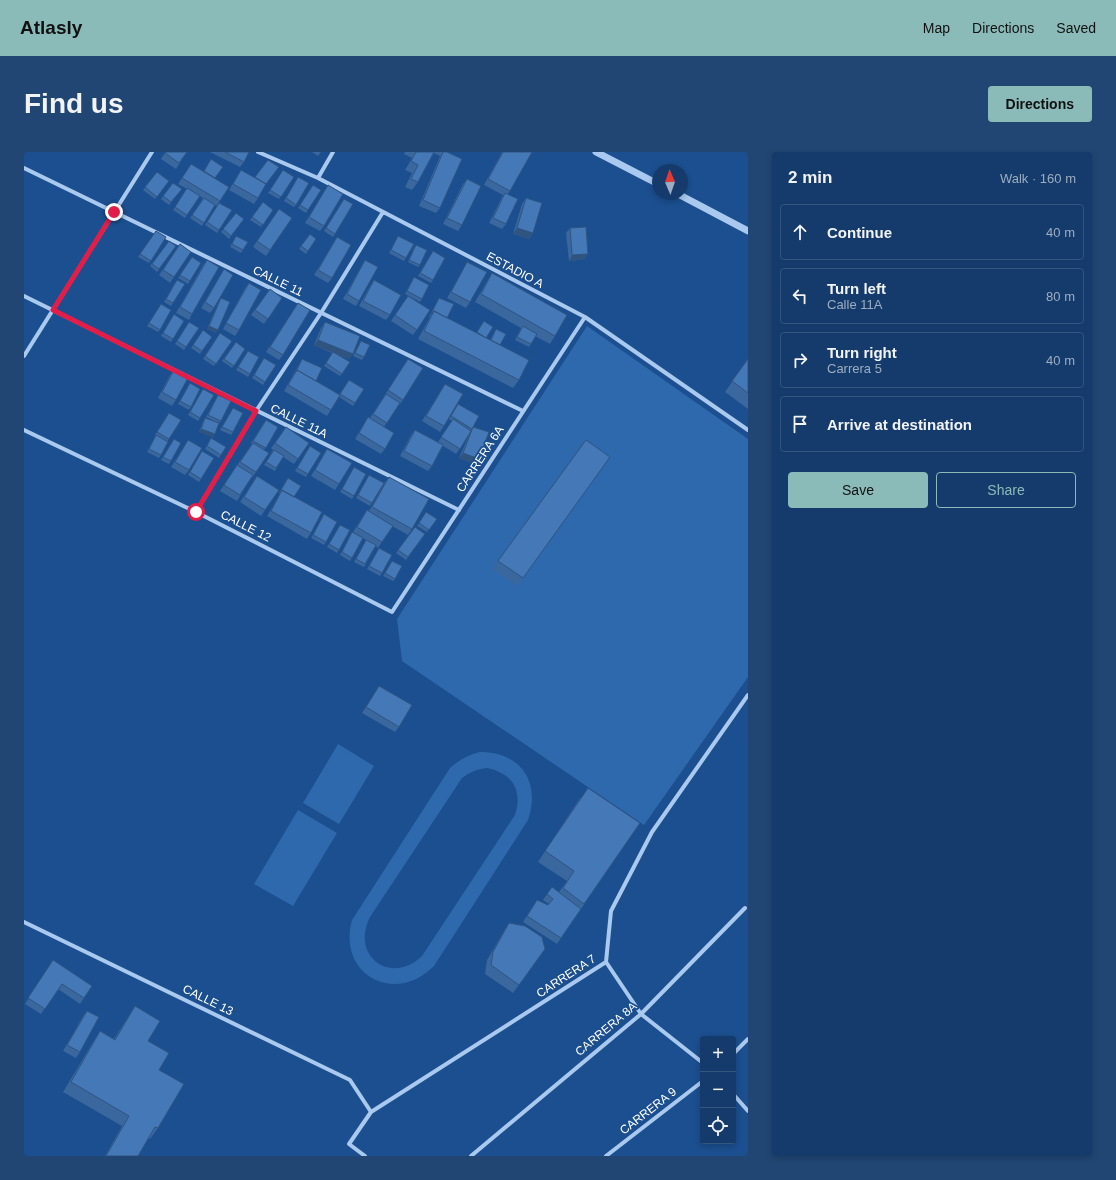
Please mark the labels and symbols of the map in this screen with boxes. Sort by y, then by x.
north arrow [652,164,688,200]
route end [105,203,123,221]
street label: ESTADIO A [484,249,546,291]
street label: CALLE 11 [251,263,306,299]
street label: CALLE 11A [268,401,330,441]
street label: CARRERA 6A [453,423,507,495]
route start [187,503,205,521]
street label: CALLE 12 [218,507,274,545]
street label: CARRERA 7 [534,951,599,1000]
street label: CALLE 13 [180,982,236,1018]
street label: CARRERA 8A [572,999,640,1059]
street label: CARRERA 9 [617,1084,679,1137]

